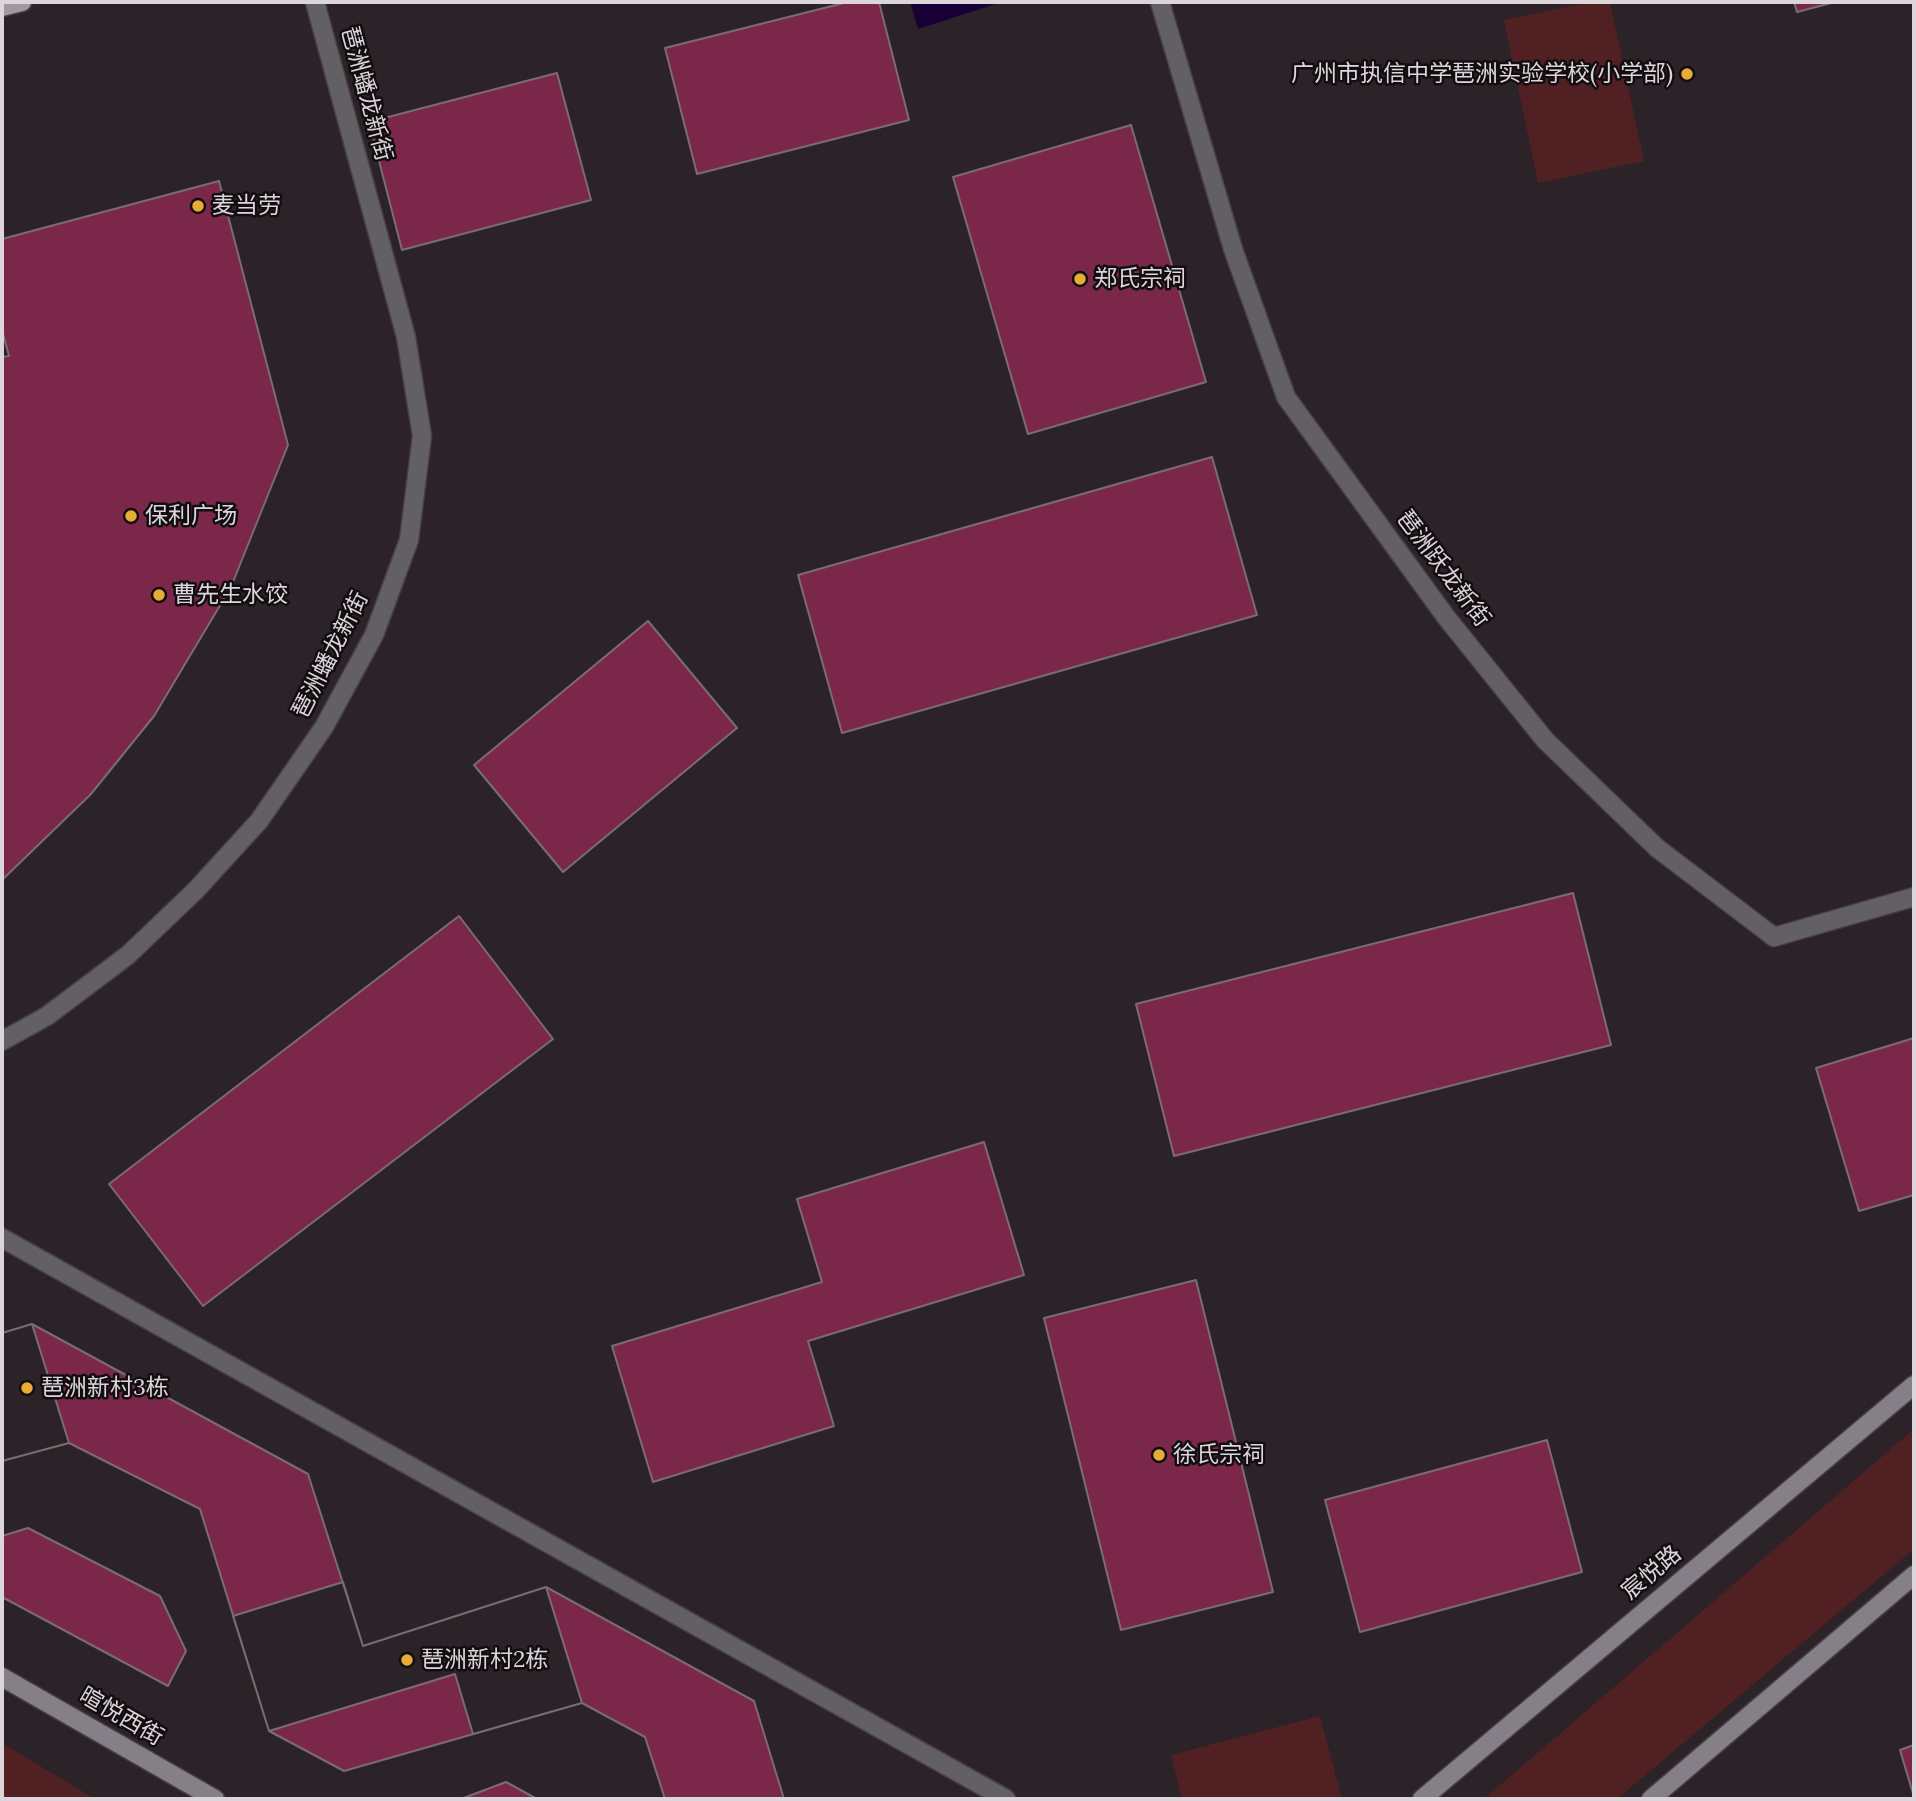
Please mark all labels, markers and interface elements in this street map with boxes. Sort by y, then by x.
street label: 琶洲蟠龙新街 [335,24,397,164]
place label: 广州市执信中学琶洲实验学校(小学部) [1291,60,1673,88]
marker: 广州市执信中学琶洲实验学校(小学部) [1679,66,1695,82]
place label: 麦当劳 [212,192,281,220]
marker: 麦当劳 [190,198,206,214]
place label: 郑氏宗祠 [1094,265,1186,293]
marker: 郑氏宗祠 [1072,271,1088,287]
place label: 保利广场 [145,502,237,530]
street label: 琶洲跃龙新街 [1390,506,1496,632]
marker: 保利广场 [123,508,139,524]
place label: 曹先生水饺 [173,581,288,609]
marker: 曹先生水饺 [151,587,167,603]
street label: 琶洲蟠龙新街 [287,587,375,723]
place label: 琶洲新村3栋 [41,1374,169,1402]
marker: 琶洲新村3栋 [19,1380,35,1396]
place label: 徐氏宗祠 [1173,1441,1265,1469]
marker: 徐氏宗祠 [1151,1447,1167,1463]
street label: 宸悦路 [1617,1540,1687,1606]
place label: 琶洲新村2栋 [421,1646,548,1674]
marker: 琶洲新村2栋 [399,1652,415,1668]
street label: 暄悦西街 [74,1682,168,1752]

